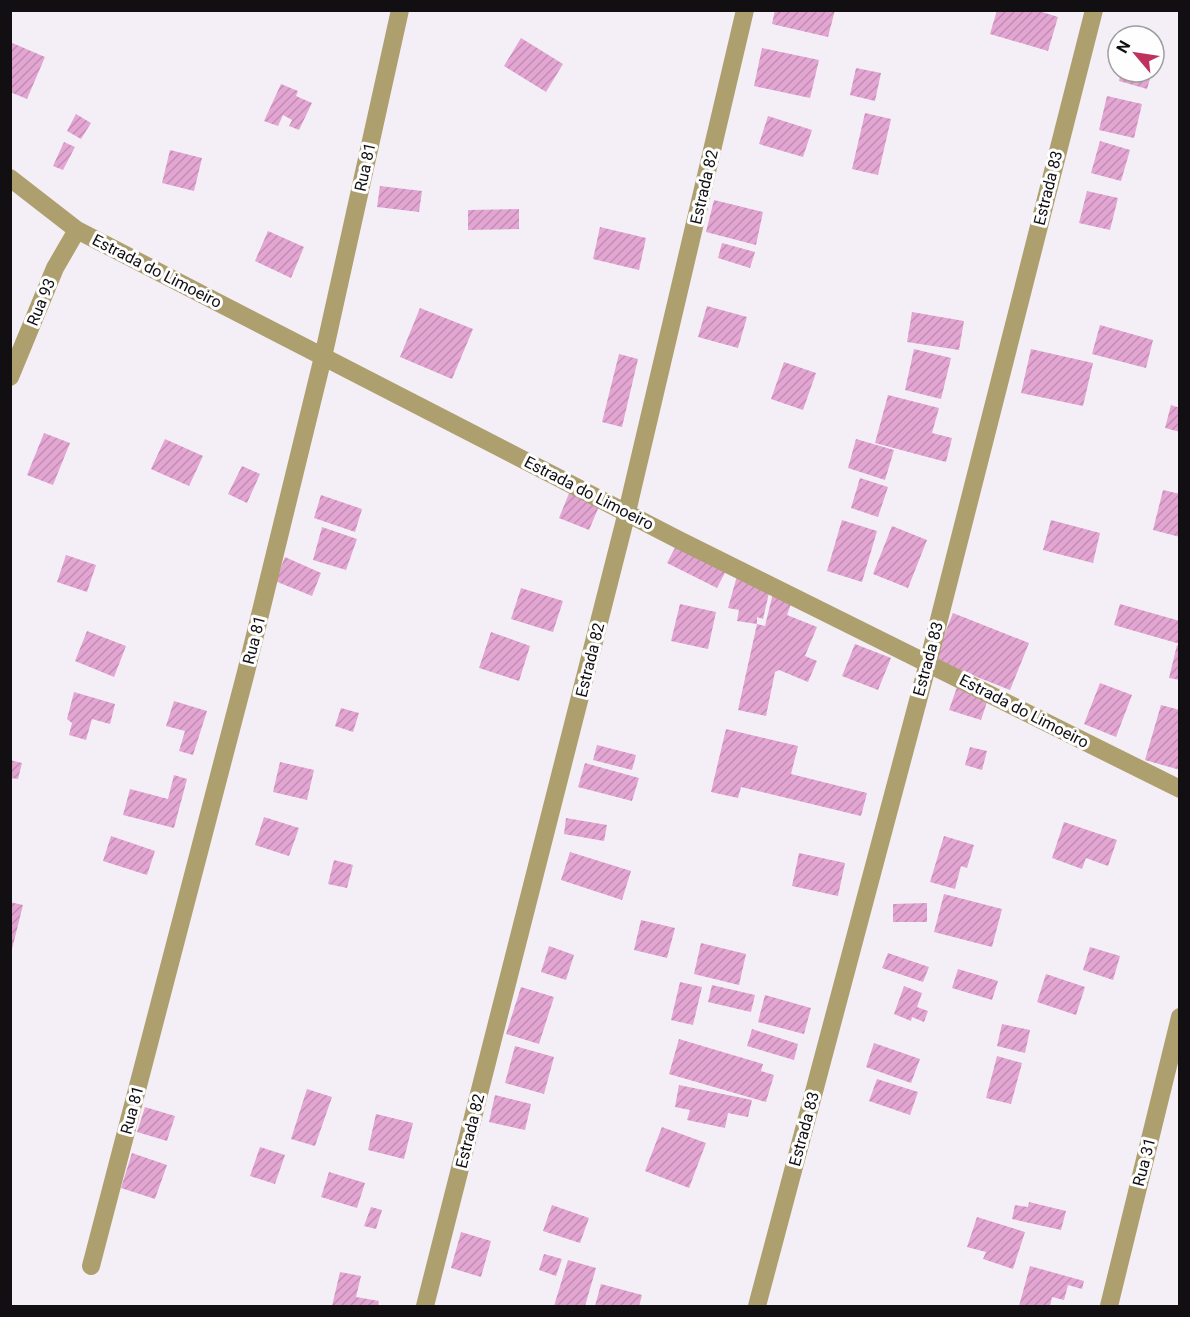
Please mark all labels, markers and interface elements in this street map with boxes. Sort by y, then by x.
north arrow [1106,24,1166,84]
text: N [1112,37,1134,57]
street label: Rua 81 [351,141,379,193]
street label: Estrada 82 [686,148,722,226]
street label: Estrada 83 [1030,149,1066,227]
street label: Estrada do Limoeiro [89,230,225,312]
street label: Rua 93 [23,276,59,328]
street label: Estrada do Limoeiro [521,452,657,534]
street label: Rua 81 [239,614,269,666]
street label: Estrada 83 [909,620,947,698]
street label: Estrada 82 [572,621,608,699]
street label: Estrada do Limoeiro [956,670,1092,752]
street label: Rua 81 [116,1084,148,1136]
street label: Estrada 83 [785,1090,823,1168]
street label: Estrada 82 [452,1092,488,1170]
street label: Rua 31 [1129,1136,1159,1188]

